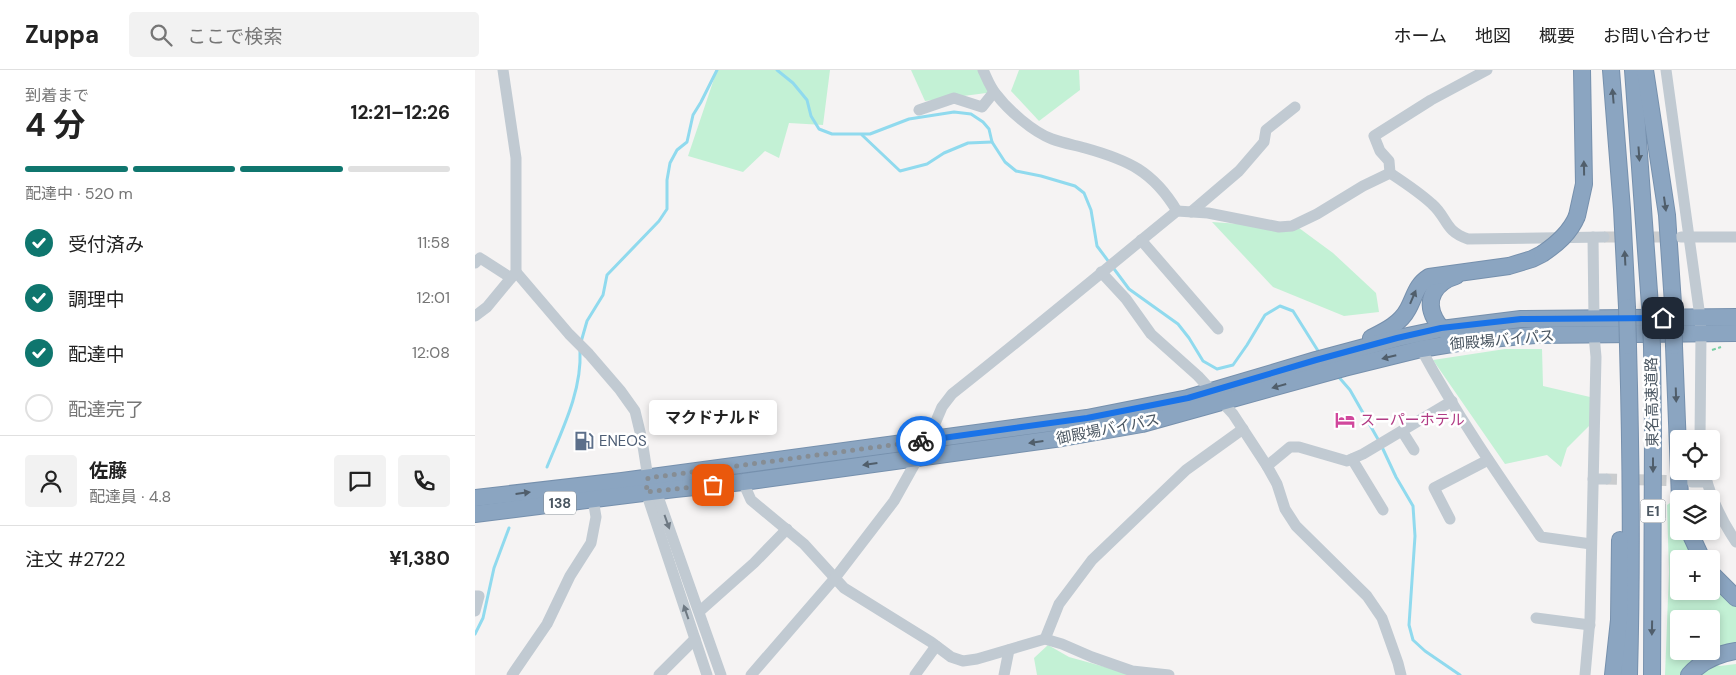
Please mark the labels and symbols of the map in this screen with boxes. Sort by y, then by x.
one-way arrow [1609,87,1617,103]
one-way arrow [1636,146,1644,162]
one-way arrow [1580,160,1588,176]
one-way arrow [1661,197,1669,213]
one-way arrow [1620,250,1628,266]
one-way arrow [1409,289,1417,304]
pin [1642,297,1684,339]
street label: 御殿場バイパス [1449,325,1555,355]
one-way arrow [1382,353,1397,361]
street label: 東名高速道路 [1641,357,1663,447]
one-way arrow [1272,383,1287,391]
one-way arrow [1672,387,1680,403]
callout: マクドナルド [649,400,777,435]
street label: 御殿場バイパス [1055,409,1161,449]
hotel icon: スーパーホテル [1334,409,1356,431]
place label: スーパーホテル [1360,410,1465,430]
courier [896,416,946,466]
fuel station icon: ENEOS [573,430,595,452]
place label: ENEOS [599,431,647,451]
one-way arrow [1028,438,1044,446]
one-way arrow [1649,457,1657,473]
one-way arrow [861,460,877,468]
pin [692,464,734,506]
one-way arrow [516,489,532,497]
road number: 138 [544,492,576,514]
road number: E1 [1641,500,1665,522]
one-way arrow [663,515,671,530]
one-way arrow [682,604,690,619]
one-way arrow [1648,620,1656,636]

